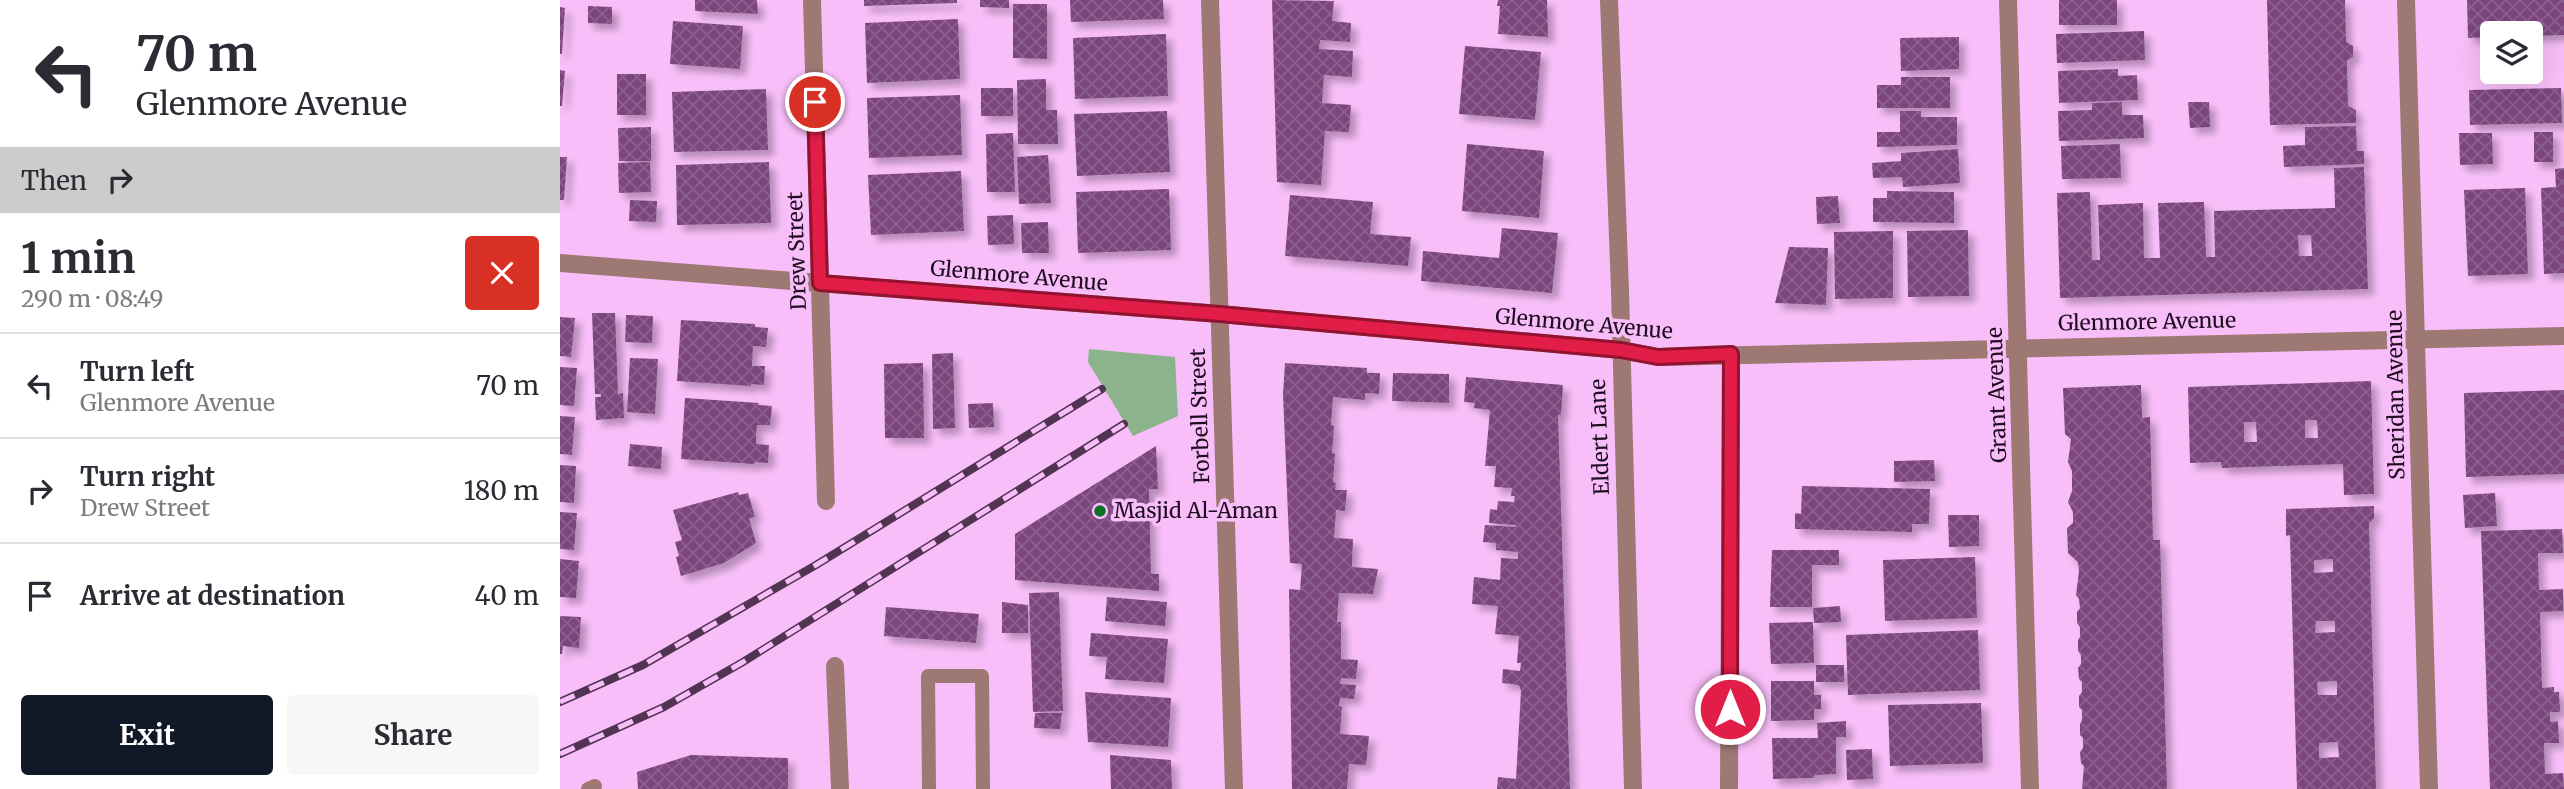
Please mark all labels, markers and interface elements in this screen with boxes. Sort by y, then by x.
map controls [2480,21,2543,84]
button: layers [2480,21,2543,84]
text: 70 m [136,23,257,84]
icon: left [21,28,112,119]
pin [785,72,845,132]
icon: arrive [796,83,834,121]
text: Glenmore Avenue [136,84,407,124]
icon: right [101,161,139,199]
text: Then [21,164,87,197]
street label: Drew Street [781,191,812,311]
text: 1 min [21,232,135,284]
button: close [465,236,539,310]
street label: Glenmore Avenue [929,254,1109,297]
text: 290 m · 08:49 [21,284,163,313]
street label: Glenmore Avenue [1494,302,1674,345]
street label: Glenmore Avenue [2058,306,2236,337]
street label: Sheridan Avenue [2381,310,2410,480]
street label: Grant Avenue [1981,327,2012,463]
street label: Forbell Street [1184,348,1215,484]
text: Turn left [80,355,194,388]
icon: left [21,367,59,405]
text: 70 m [476,369,539,402]
street label: Eldert Lane [1584,378,1615,496]
text: Glenmore Avenue [80,388,275,417]
text: Turn right [80,460,215,493]
icon: right [21,472,59,510]
text: 180 m [464,474,539,507]
text: Drew Street [80,493,210,522]
place label: Masjid Al-Aman [1114,497,1278,524]
marker: Masjid Al-Aman [1092,503,1108,519]
icon: arrive [21,577,59,615]
text: Arrive at destination [80,579,345,612]
text: 40 m [475,579,539,612]
position arrow [1693,672,1767,746]
button: Exit [21,695,273,775]
button: Share [287,695,539,775]

